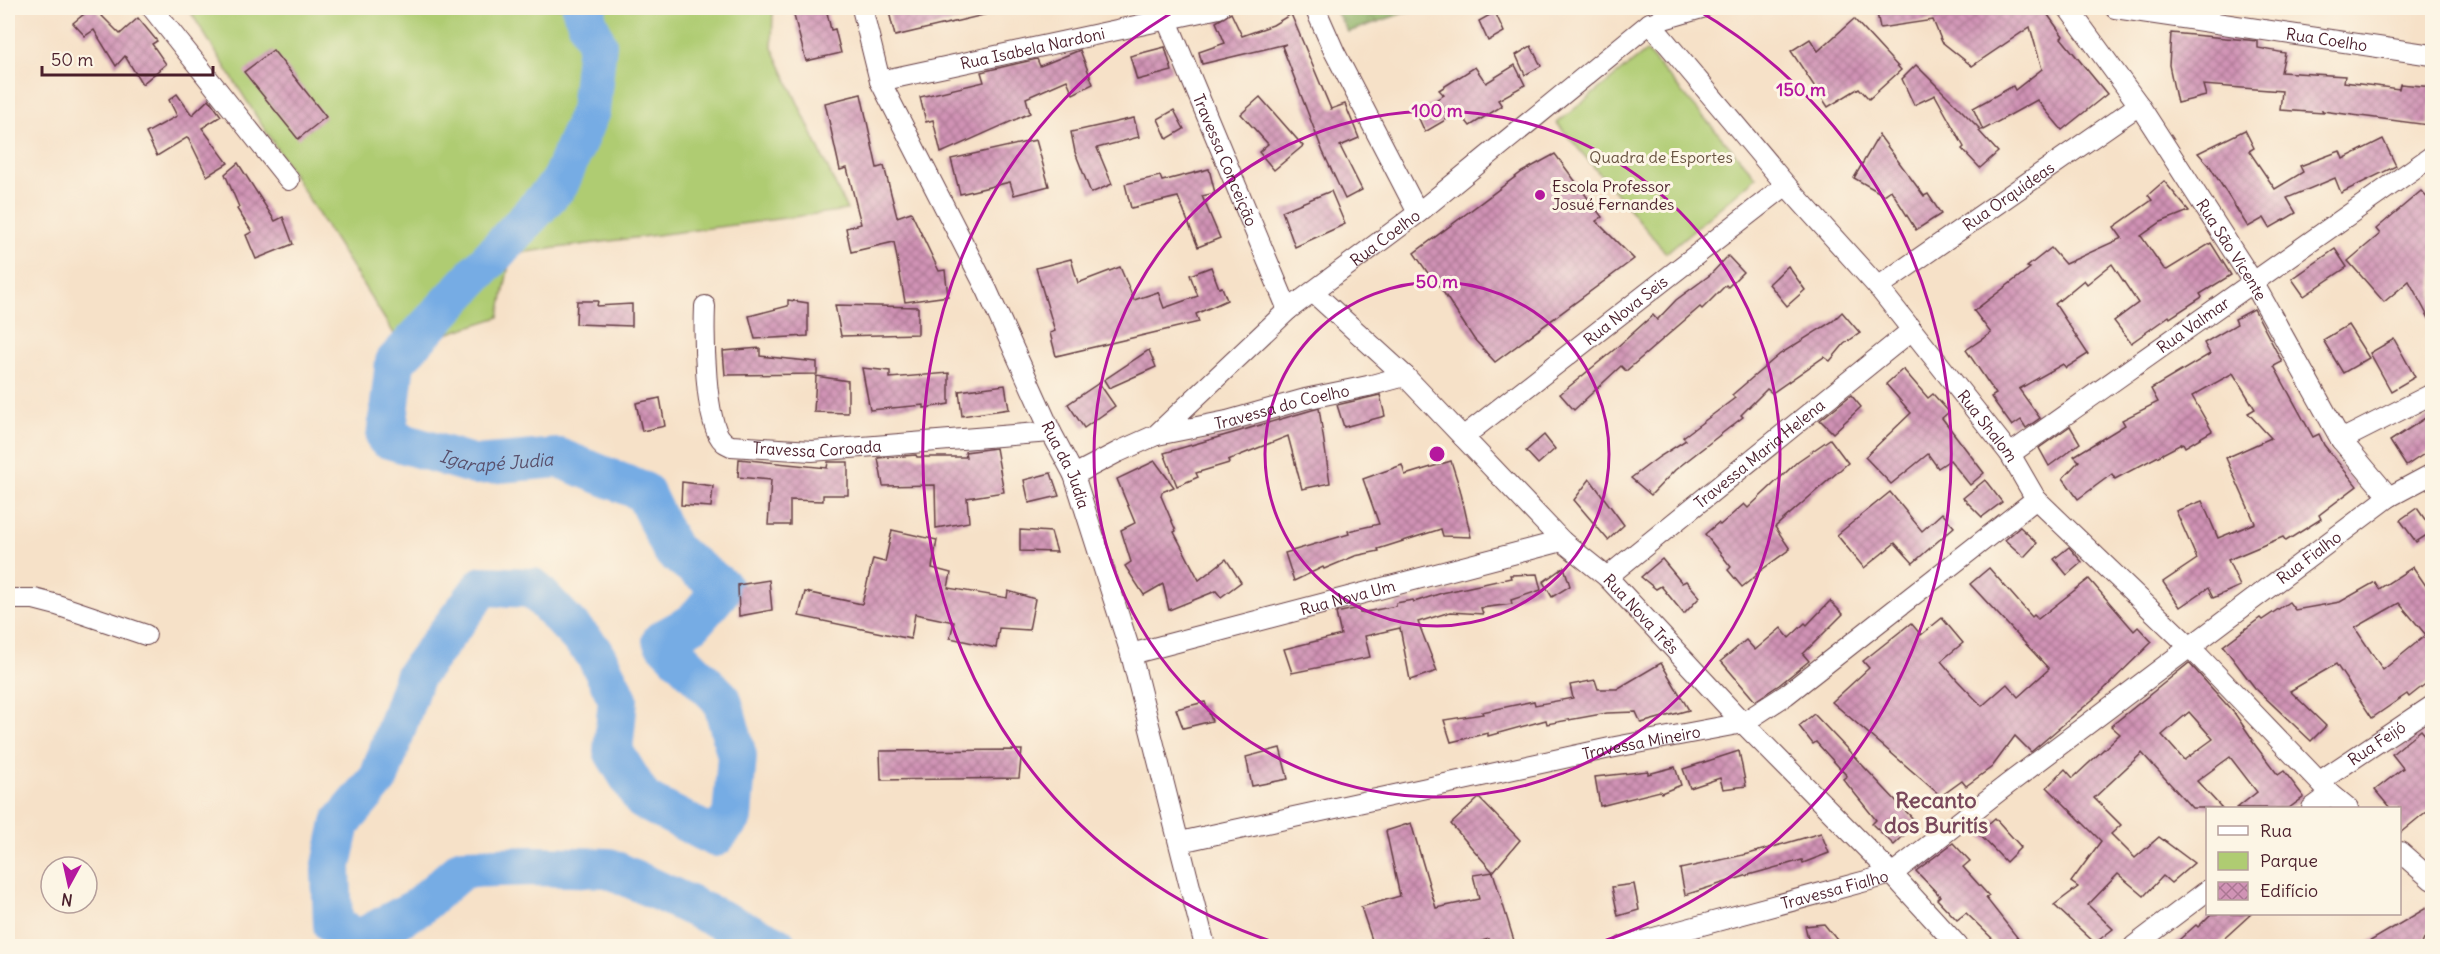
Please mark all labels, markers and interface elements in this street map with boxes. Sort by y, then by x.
street label: Rua Isabela Nardoni [958,23,1107,73]
street label: Rua Coelho [2285,23,2369,55]
scale bar [42,39,213,77]
text: 50 m [51,48,93,71]
text: 150 m [1776,78,1826,101]
street label: Travessa Conceição [1189,91,1262,229]
text: 100 m [1412,99,1463,122]
park label: Quadra de Esportes [1589,147,1733,167]
street label: Rua Orquídeas [1959,157,2058,235]
place label: Escola Professor Josué Fernandes [1552,176,1674,214]
marker: Escola Professor Josué Fernandes [1533,188,1547,202]
street label: Rua São Vicente [2192,195,2271,304]
street label: Rua Coelho [1346,205,1424,270]
text: 50 m [1416,270,1458,293]
street label: Rua Nova Seis [1579,271,1672,349]
street label: Rua Valmar [2153,292,2233,357]
street label: Travessa do Coelho [1213,380,1351,433]
street label: Rua Shalom [1953,386,2022,465]
street label: Travessa Maria Helena [1690,395,1829,513]
street label: Rua da Judia [1037,418,1094,511]
street label: Travessa Coroada [752,436,882,461]
water label: Igarapé Judia [437,444,556,477]
centre of rings [1427,444,1447,464]
street label: Rua Fialho [2273,527,2345,588]
street label: Rua Nova Três [1599,570,1684,658]
street label: Rua Nova Um [1298,575,1397,619]
street label: Rua Feijó [2344,717,2409,770]
street label: Travessa Mineiro [1580,721,1702,764]
district label: Recanto dos Buritís [1884,786,1988,839]
legend [2206,807,2401,915]
text: Rua [2260,819,2292,842]
text: Parque [2260,849,2318,872]
north arrow [39,855,99,915]
street label: Travessa Fialho [1779,865,1890,913]
text: Edifício [2260,879,2318,902]
text: N [60,889,74,911]

